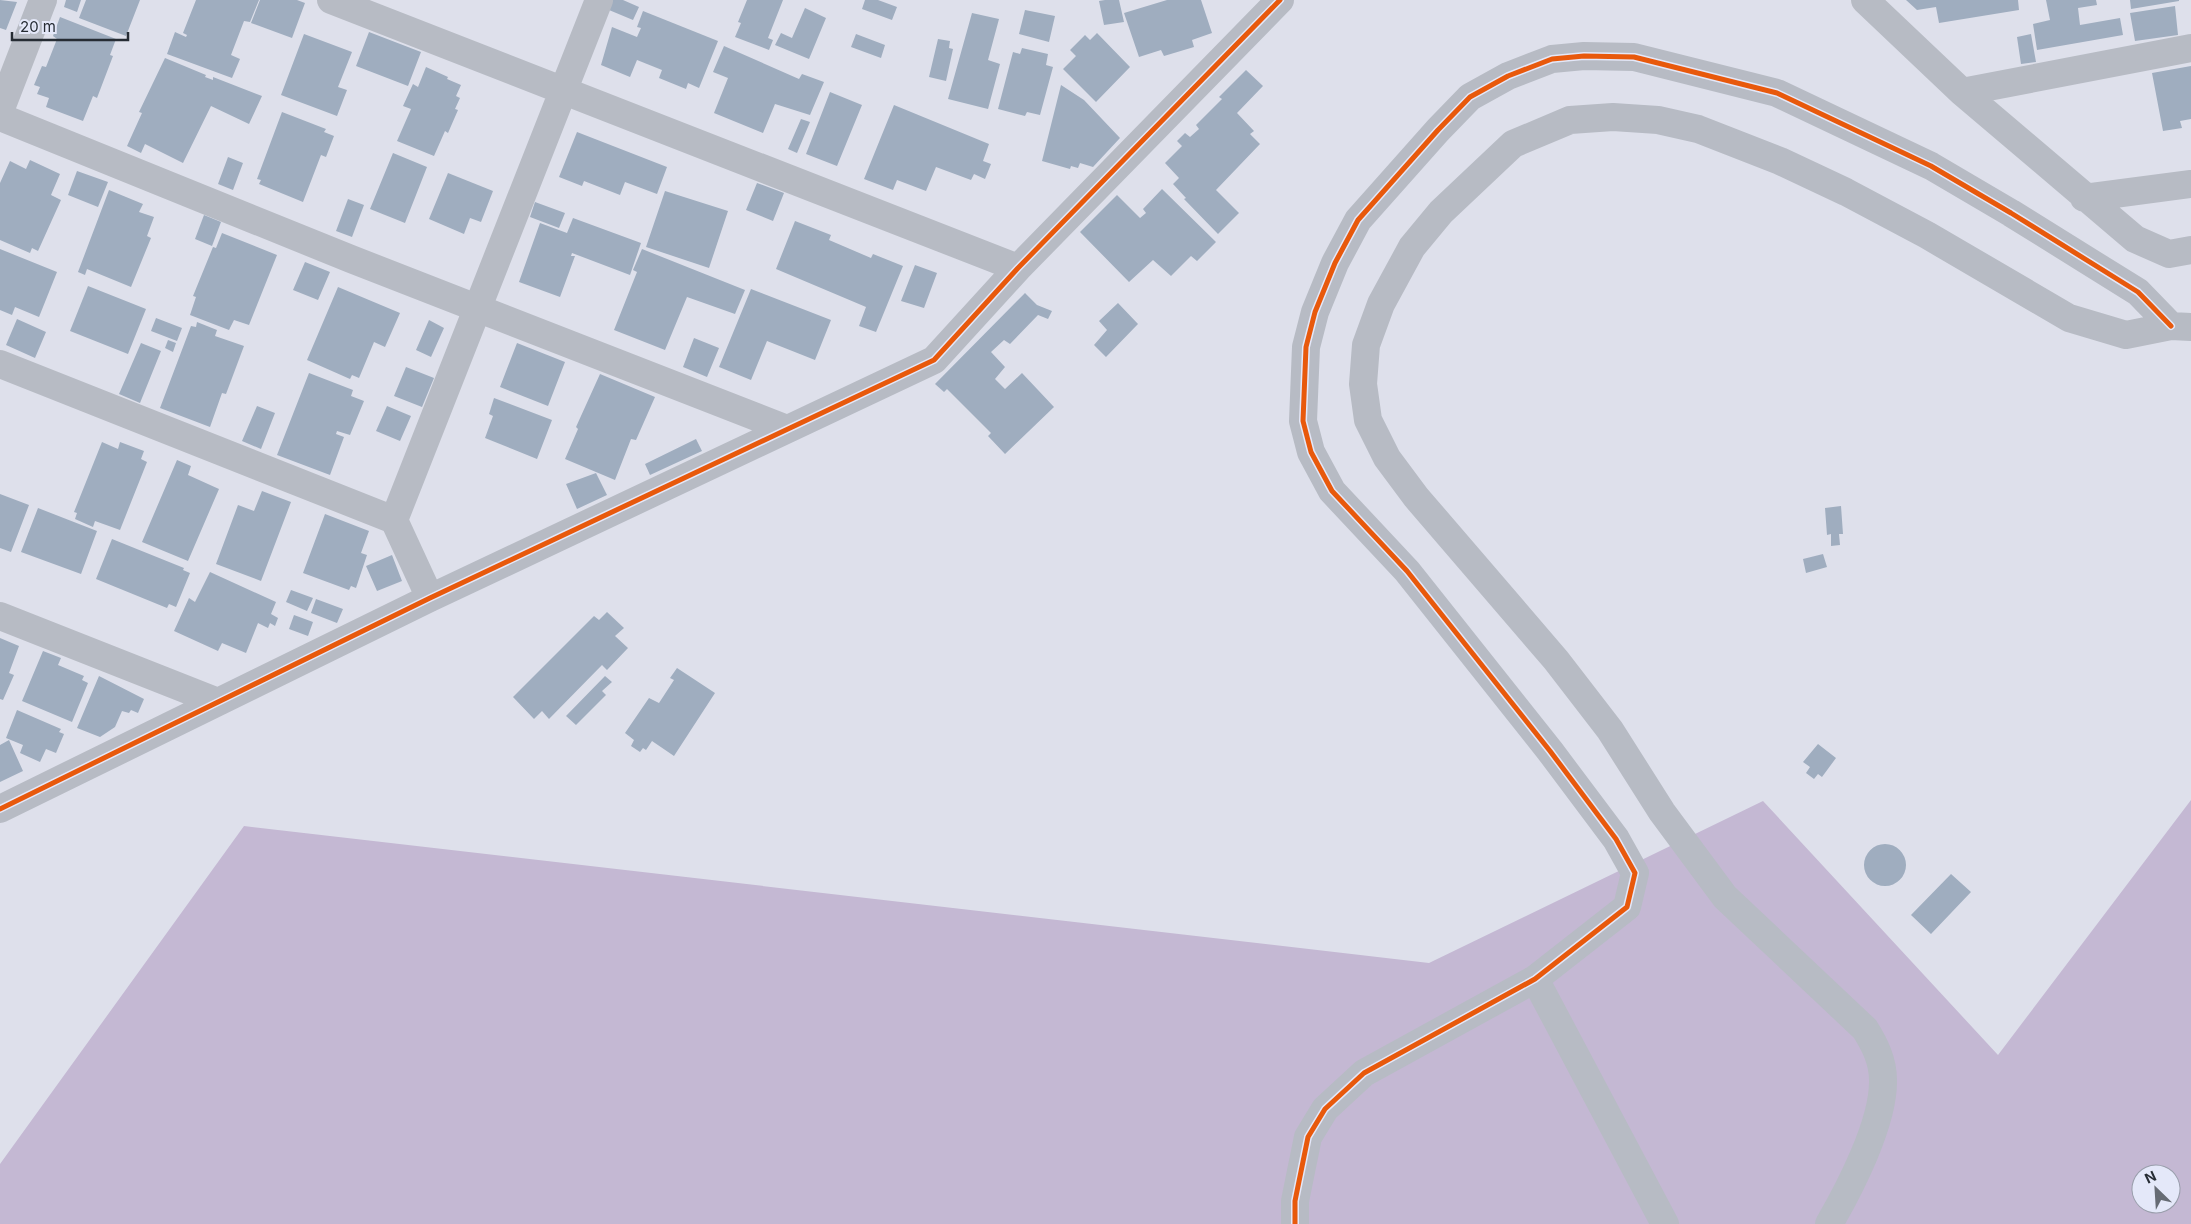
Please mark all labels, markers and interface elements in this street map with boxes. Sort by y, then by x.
scale bar [12,10,129,42]
text: 20 m [20,17,56,36]
north arrow [2131,1164,2181,1214]
text: N [2142,1167,2159,1187]

